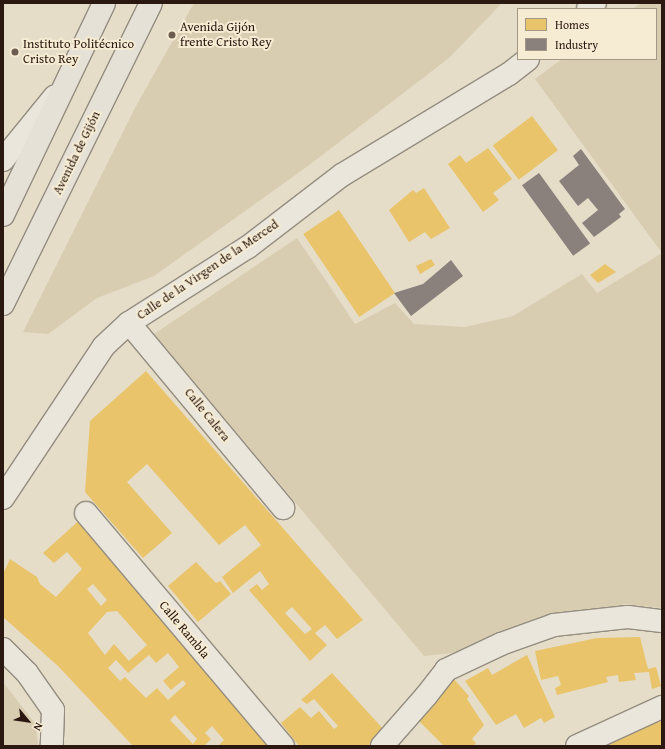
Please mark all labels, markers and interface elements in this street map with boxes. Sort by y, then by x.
legend [517,8,657,60]
text: Homes [555,16,589,33]
place label: Avenida Gijón frente Cristo Rey [180,20,272,51]
marker: Avenida Gijón frente Cristo Rey [167,30,177,40]
text: Industry [555,36,598,53]
place label: Instituto Politécnico Cristo Rey [23,37,134,68]
marker: Instituto Politécnico Cristo Rey [10,47,20,57]
street label: Avenida de Gijón [50,109,104,197]
street label: Calle de la Virgen de la Merced [134,217,282,323]
street label: Calle Calera [181,385,233,445]
street label: Calle Rambla [155,598,213,662]
north arrow [8,701,48,741]
text: N [30,720,47,734]

